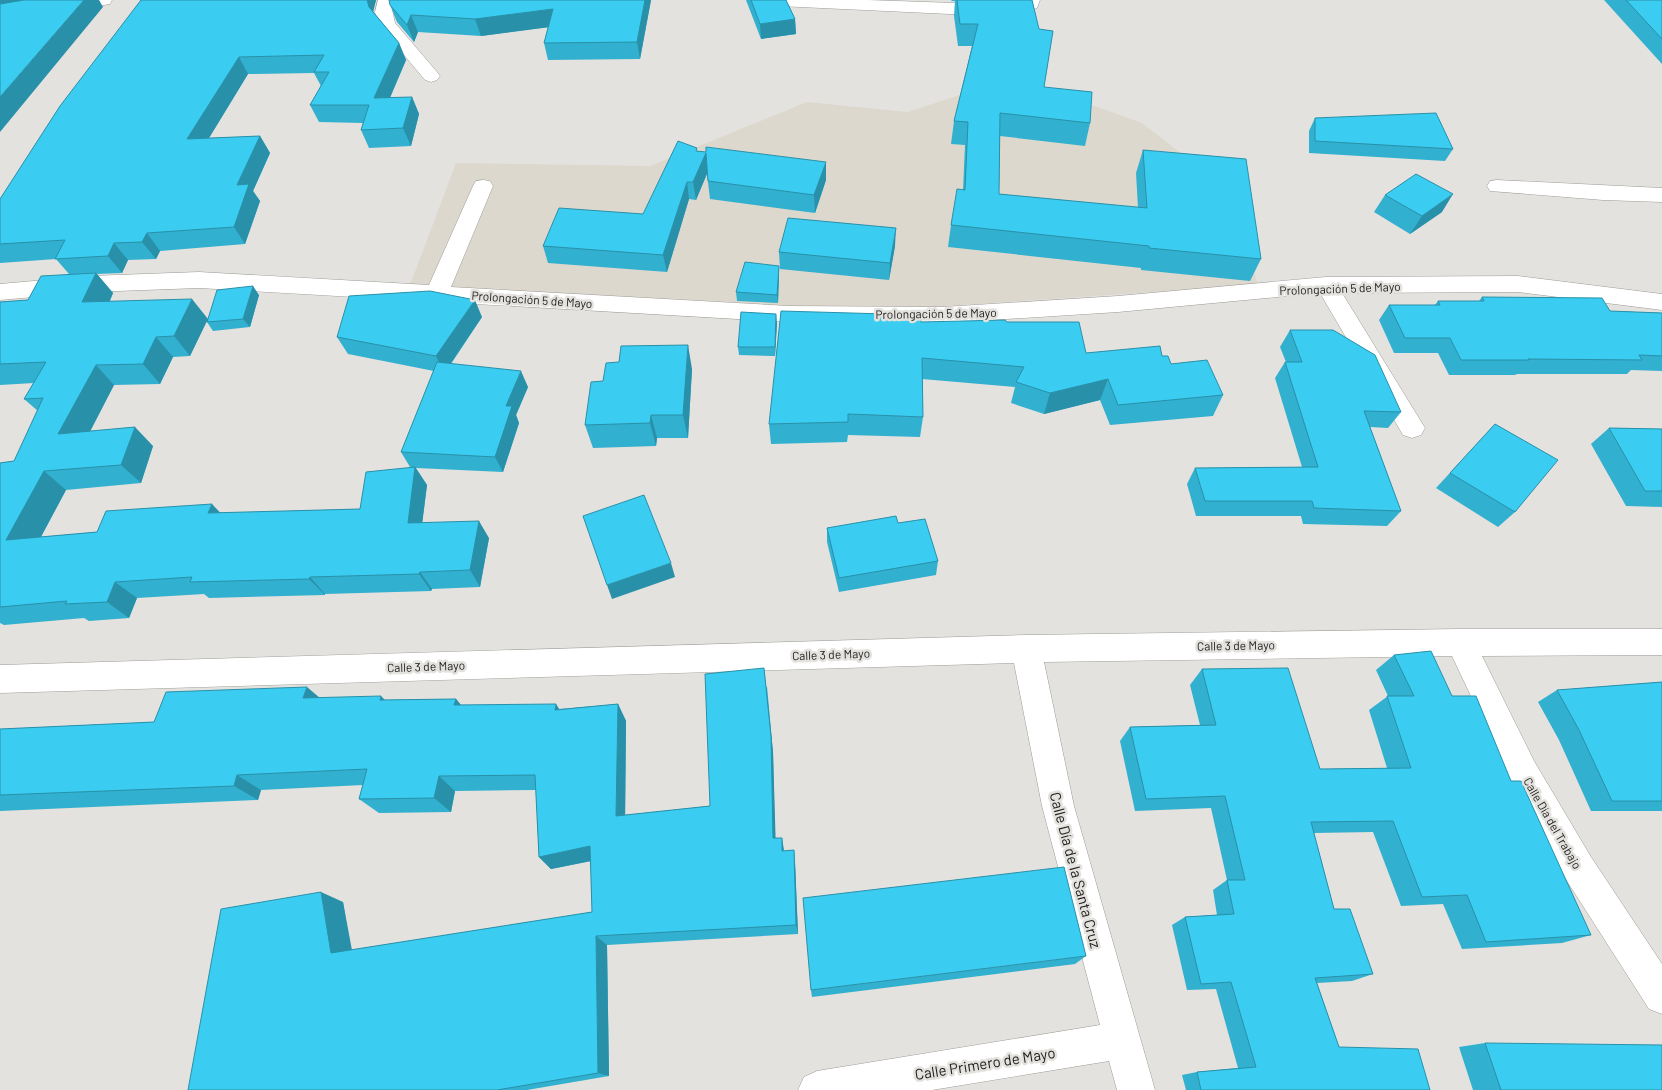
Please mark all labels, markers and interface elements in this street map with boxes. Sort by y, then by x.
street label: Prolongación 5 de Mayo [1279,279,1401,297]
street label: Prolongación 5 de Mayo [471,288,593,310]
street label: Prolongación 5 de Mayo [875,305,997,321]
street label: Calle 3 de Mayo [1197,637,1275,653]
street label: Calle 3 de Mayo [792,646,870,662]
street label: Calle 3 de Mayo [387,658,465,674]
street label: Calle Día del Trabajo [1521,775,1585,871]
street label: Calle Día de la Santa Cruz [1046,790,1106,950]
street label: Calle Primero de Mayo [914,1043,1056,1083]

